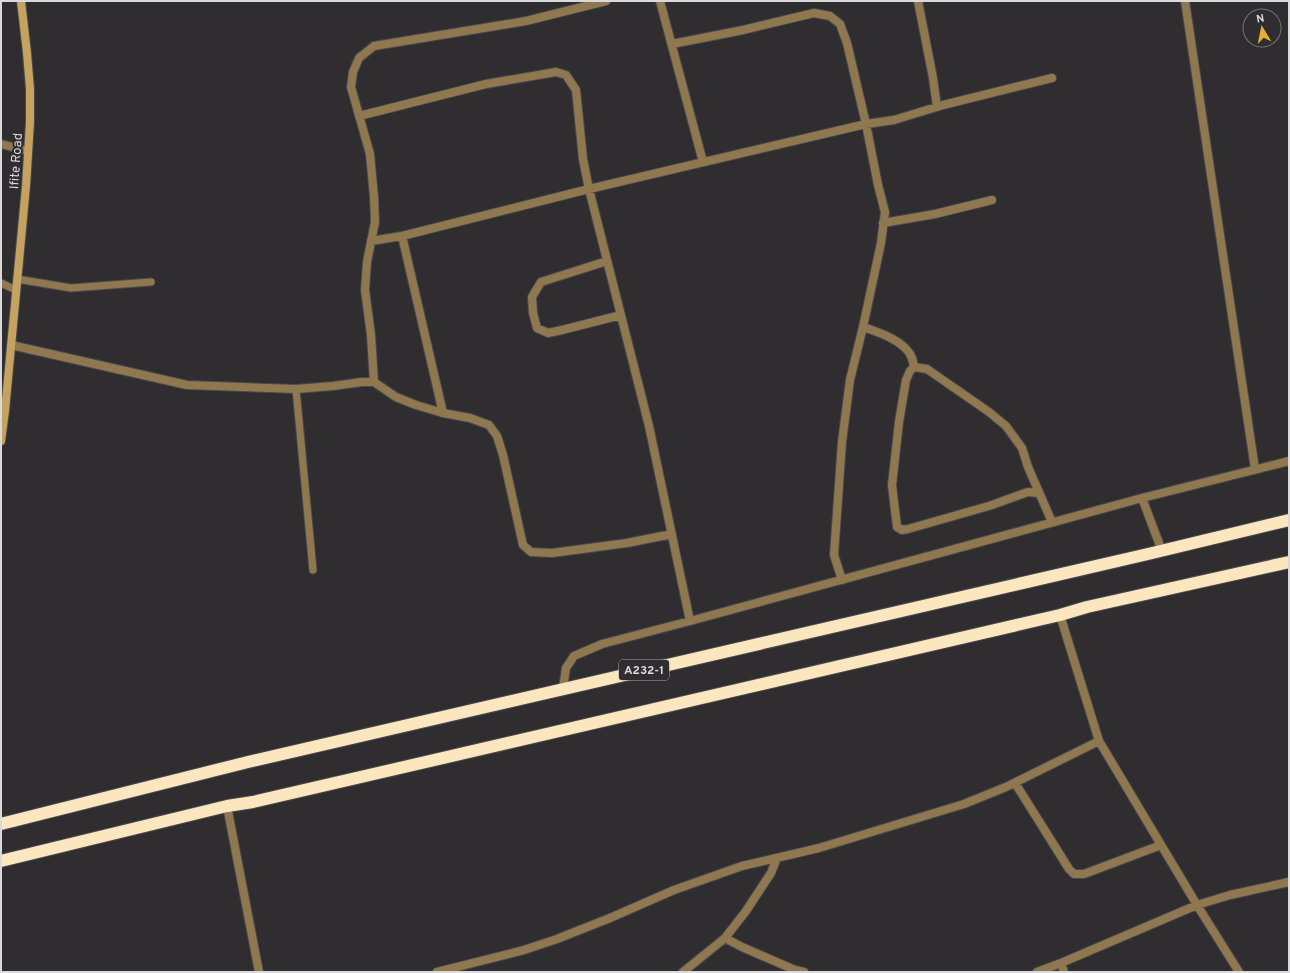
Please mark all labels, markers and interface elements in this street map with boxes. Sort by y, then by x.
north arrow [1242,8,1282,48]
text: N [1255,12,1266,27]
street label: Ifite Road [7,133,27,190]
road number: A232-1 [619,660,669,680]

